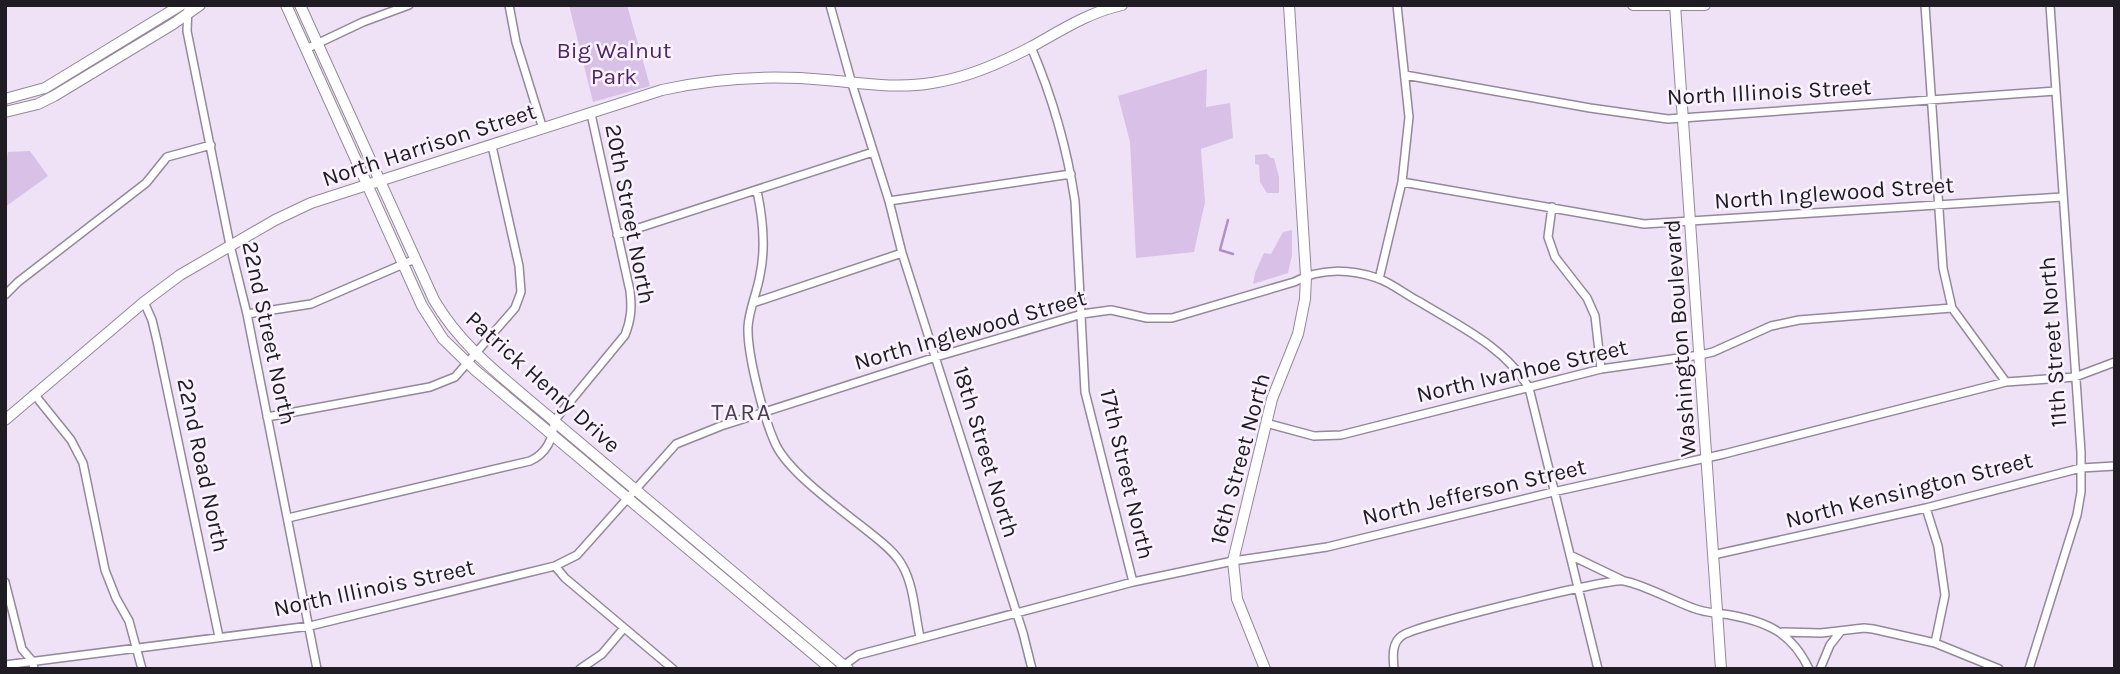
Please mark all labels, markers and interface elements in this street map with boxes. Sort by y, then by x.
park label: Big Walnut Park [557,37,672,90]
street label: North Illinois Street [1666,73,1872,111]
street label: North Harrison Street [319,98,540,192]
street label: 20th Street North [599,122,661,306]
street label: North Inglewood Street [1713,171,1955,215]
street label: Washington Boulevard [1658,218,1702,458]
street label: 22nd Street North [236,239,302,427]
street label: 11th Street North [2034,256,2072,428]
street label: North Inglewood Street [851,284,1090,376]
street label: Patrick Henry Drive [460,305,626,459]
street label: North Ivanhoe Street [1414,333,1631,408]
street label: 18th Street North [947,363,1025,541]
street label: 16th Street North [1204,370,1276,548]
street label: 22nd Road North [171,376,235,554]
street label: 17th Street North [1094,386,1160,562]
district label: TARA [711,398,773,426]
street label: North Kensington Street [1783,446,2036,534]
street label: North Jefferson Street [1360,453,1589,531]
street label: North Illinois Street [271,553,477,622]

